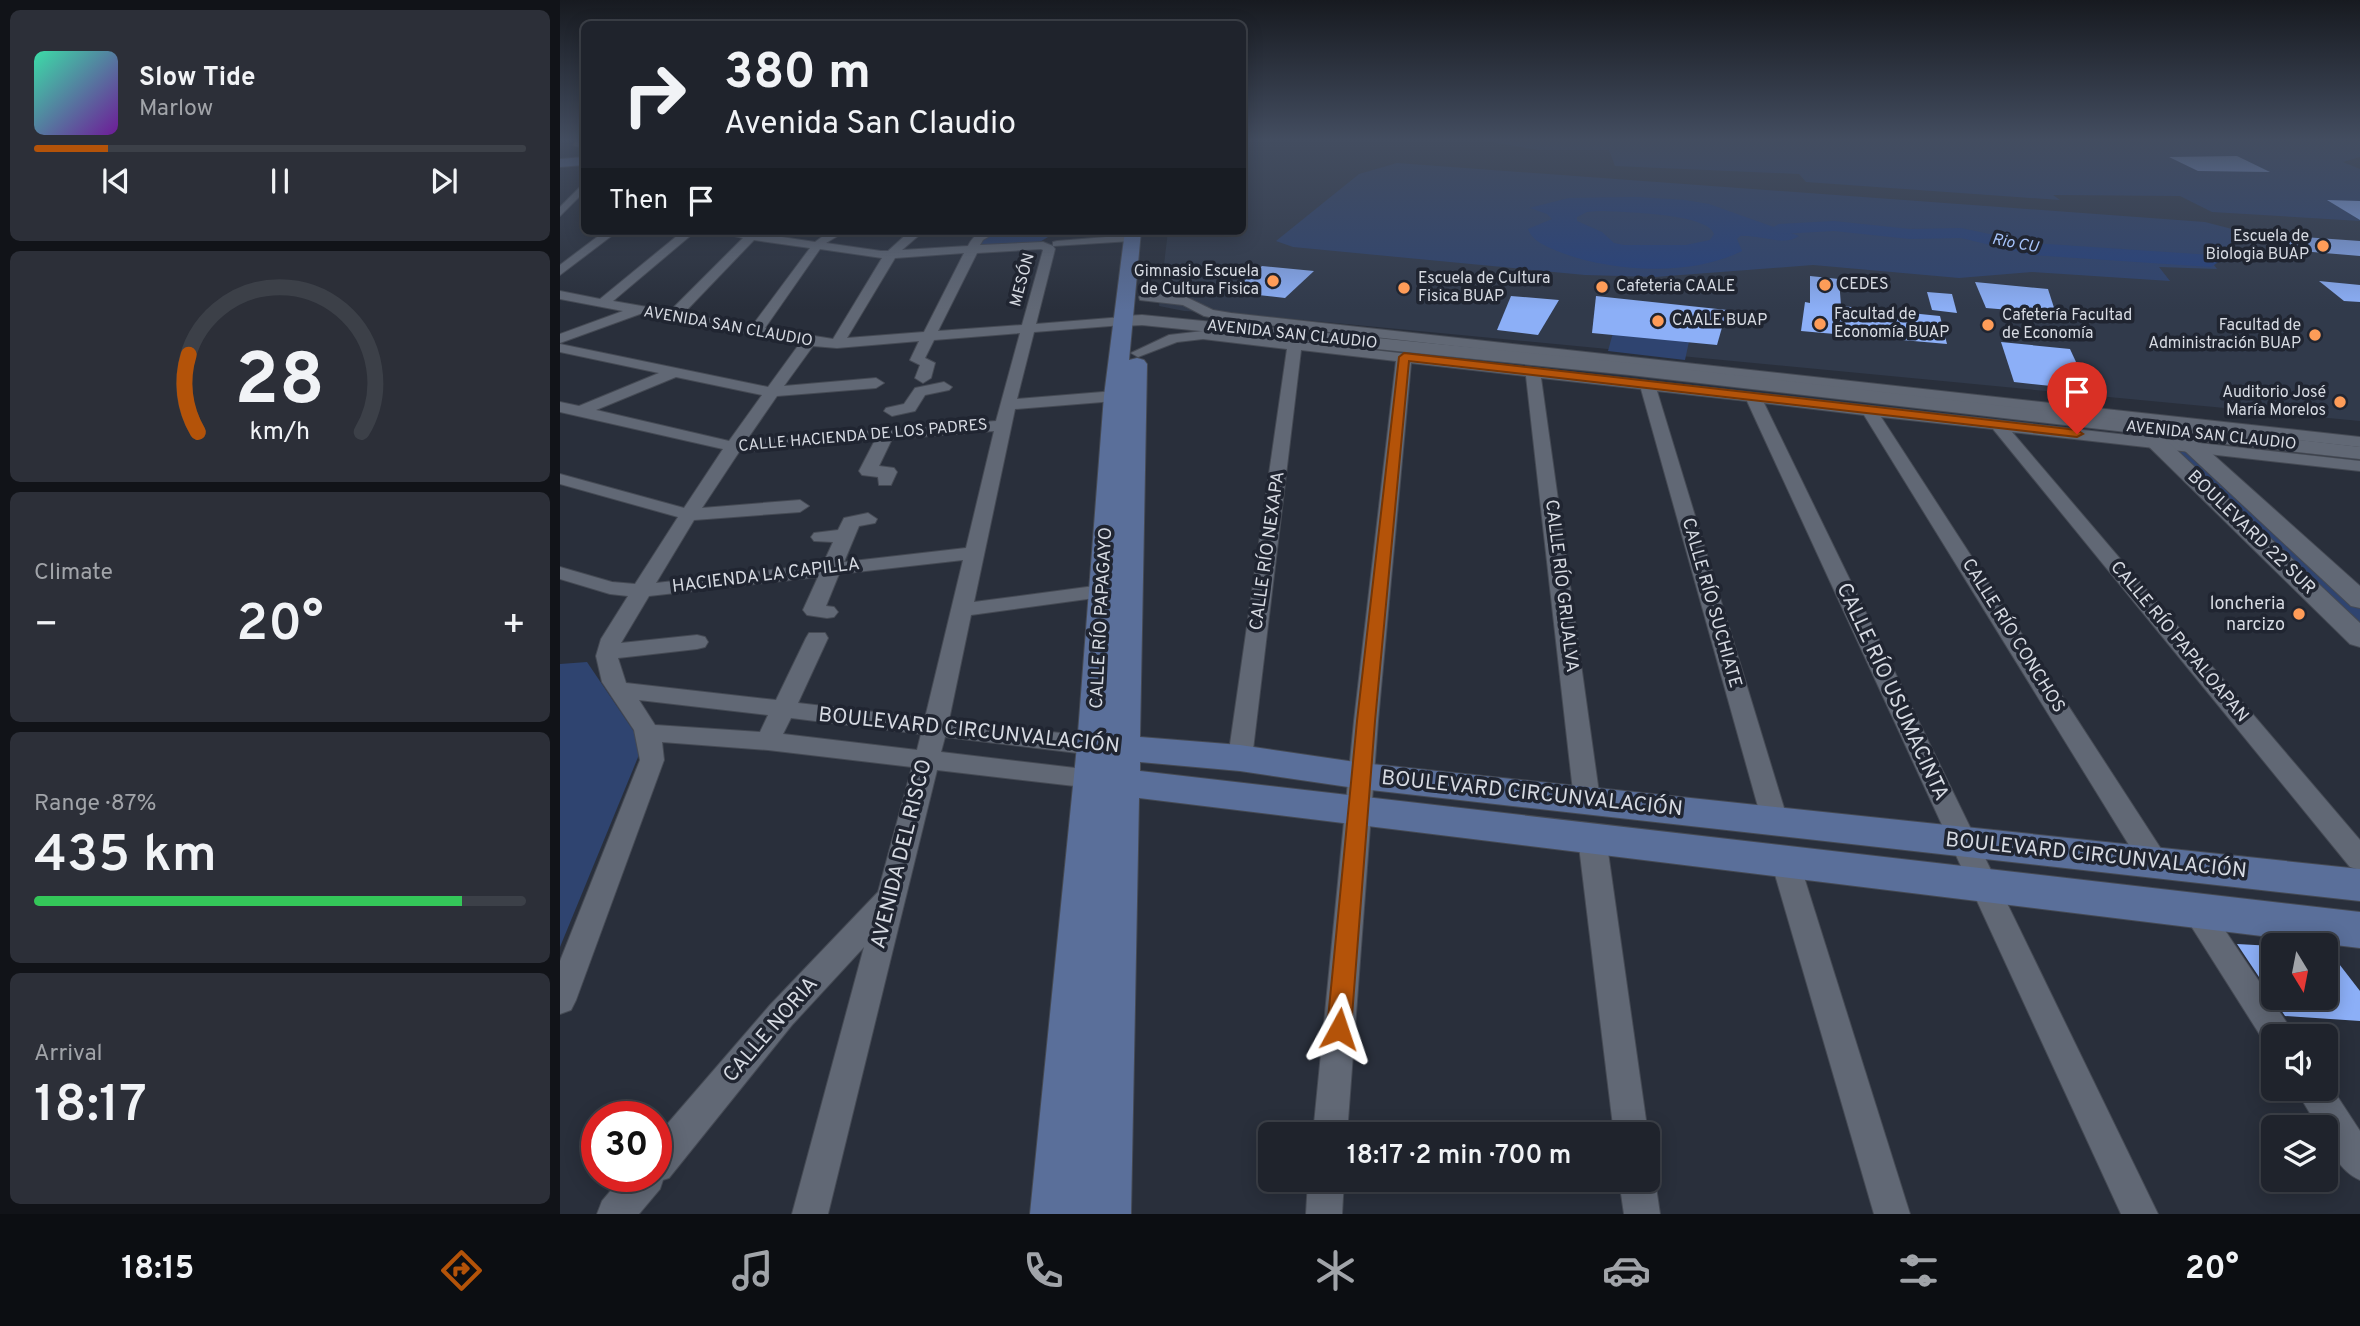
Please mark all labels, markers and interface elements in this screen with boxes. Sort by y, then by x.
text: 380 m [724,44,871,106]
icon: right [609,49,700,140]
text: Slow Tide [139,62,256,95]
text: Marlow [139,95,213,124]
text: Avenida San Claudio [724,105,1016,145]
icon: previous [97,162,135,200]
icon: pause [261,162,299,200]
icon: next [425,162,463,200]
icon: arrive [682,182,720,220]
text: Then [609,185,668,218]
place label: Escuela de Biologia BUAP [2206,227,2309,265]
water label: Rio CU [1990,230,2041,259]
marker: Escuela de Biologia BUAP [2315,238,2331,254]
street label: MESÓN [1004,250,1040,309]
place label: Gimnasio Escuela de Cultura Fisica [1134,262,1259,300]
place label: Escuela de Cultura Fisica BUAP [1418,269,1550,307]
marker: Gimnasio Escuela de Cultura Fisica [1265,273,1281,289]
place label: CEDES [1839,275,1889,295]
place label: Cafeteria CAALE [1616,277,1735,297]
marker: CEDES [1817,277,1833,293]
marker: Cafeteria CAALE [1594,279,1610,295]
marker: Escuela de Cultura Fisica BUAP [1396,280,1412,296]
street label: AVENIDA SAN CLAUDIO [642,302,814,352]
place label: Facultad de Economía BUAP [1834,305,1949,343]
place label: Cafetería Facultad de Economía [2002,306,2132,344]
place label: CAALE BUAP [1672,311,1767,331]
marker: CAALE BUAP [1650,313,1666,329]
street label: AVENIDA SAN CLAUDIO [1206,316,1378,354]
marker: Facultad de Economía BUAP [1812,316,1828,332]
place label: Facultad de Administración BUAP [2148,316,2301,354]
marker: Cafetería Facultad de Economía [1980,317,1996,333]
marker: Facultad de Administración BUAP [2307,327,2323,343]
text: 28 [235,339,325,431]
pin [2047,362,2107,434]
icon: arrive [2058,373,2096,411]
place label: Auditorio José María Morelos [2222,383,2326,421]
marker: Auditorio José María Morelos [2332,394,2348,410]
street label: CALLE HACIENDA DE LOS PADRES [738,415,988,457]
text: km/h [250,417,310,449]
street label: AVENIDA SAN CLAUDIO [2125,417,2297,455]
street label: BOULEVARD 22 SUR [2182,466,2320,600]
street label: CALLE RÍO NEXAPA [1243,470,1291,632]
street label: CALLE RÍO GRIJALVA [1539,498,1585,674]
street label: CALLE RÍO SUCHIATE [1676,515,1748,691]
street label: CALLE RÍO PAPAGAYO [1084,526,1118,709]
street label: HACIENDA LA CAPILLA [671,553,861,599]
street label: CALLE RÍO CONCHOS [1956,553,2072,717]
street label: CALLE RÍO PAPALOAPAN [2105,555,2255,727]
text: Climate [34,559,113,588]
street label: CALLE RÍO USUMACINTA [1830,578,1955,805]
text: 20° [236,593,324,659]
place label: loncheria narcizo [2210,593,2285,637]
text: − [34,602,59,651]
text: + [501,602,526,651]
marker: loncheria narcizo [2291,606,2307,622]
street label: BOULEVARD CIRCUNVALACIÓN [817,701,1121,760]
street label: AVENIDA DEL RISCO [865,756,939,952]
street label: BOULEVARD CIRCUNVALACIÓN [1380,764,1684,823]
text: Range · 87% [34,790,157,819]
text: 435 km [34,824,217,890]
street label: BOULEVARD CIRCUNVALACIÓN [1944,826,2248,885]
north arrow [2261,933,2338,1010]
map controls [2261,933,2338,1192]
street label: CALLE NORIA [718,971,824,1089]
position arrow [1302,992,1376,1066]
button: sound [2261,1024,2338,1101]
text: Arrival [34,1040,103,1069]
text: 18:17 [34,1074,147,1140]
speed limit sign: 30 [581,1101,672,1192]
button: layers [2261,1115,2338,1192]
text: 18:17 · 2 min · 700 m [1347,1140,1571,1173]
icon: directions [437,1246,486,1295]
icon: music [728,1246,777,1295]
icon: phone [1019,1246,1068,1295]
icon: climate [1311,1246,1360,1295]
icon: car [1602,1246,1651,1295]
icon: filters [1894,1246,1943,1295]
text: 18:15 [121,1250,194,1290]
text: 20° [2185,1250,2239,1290]

